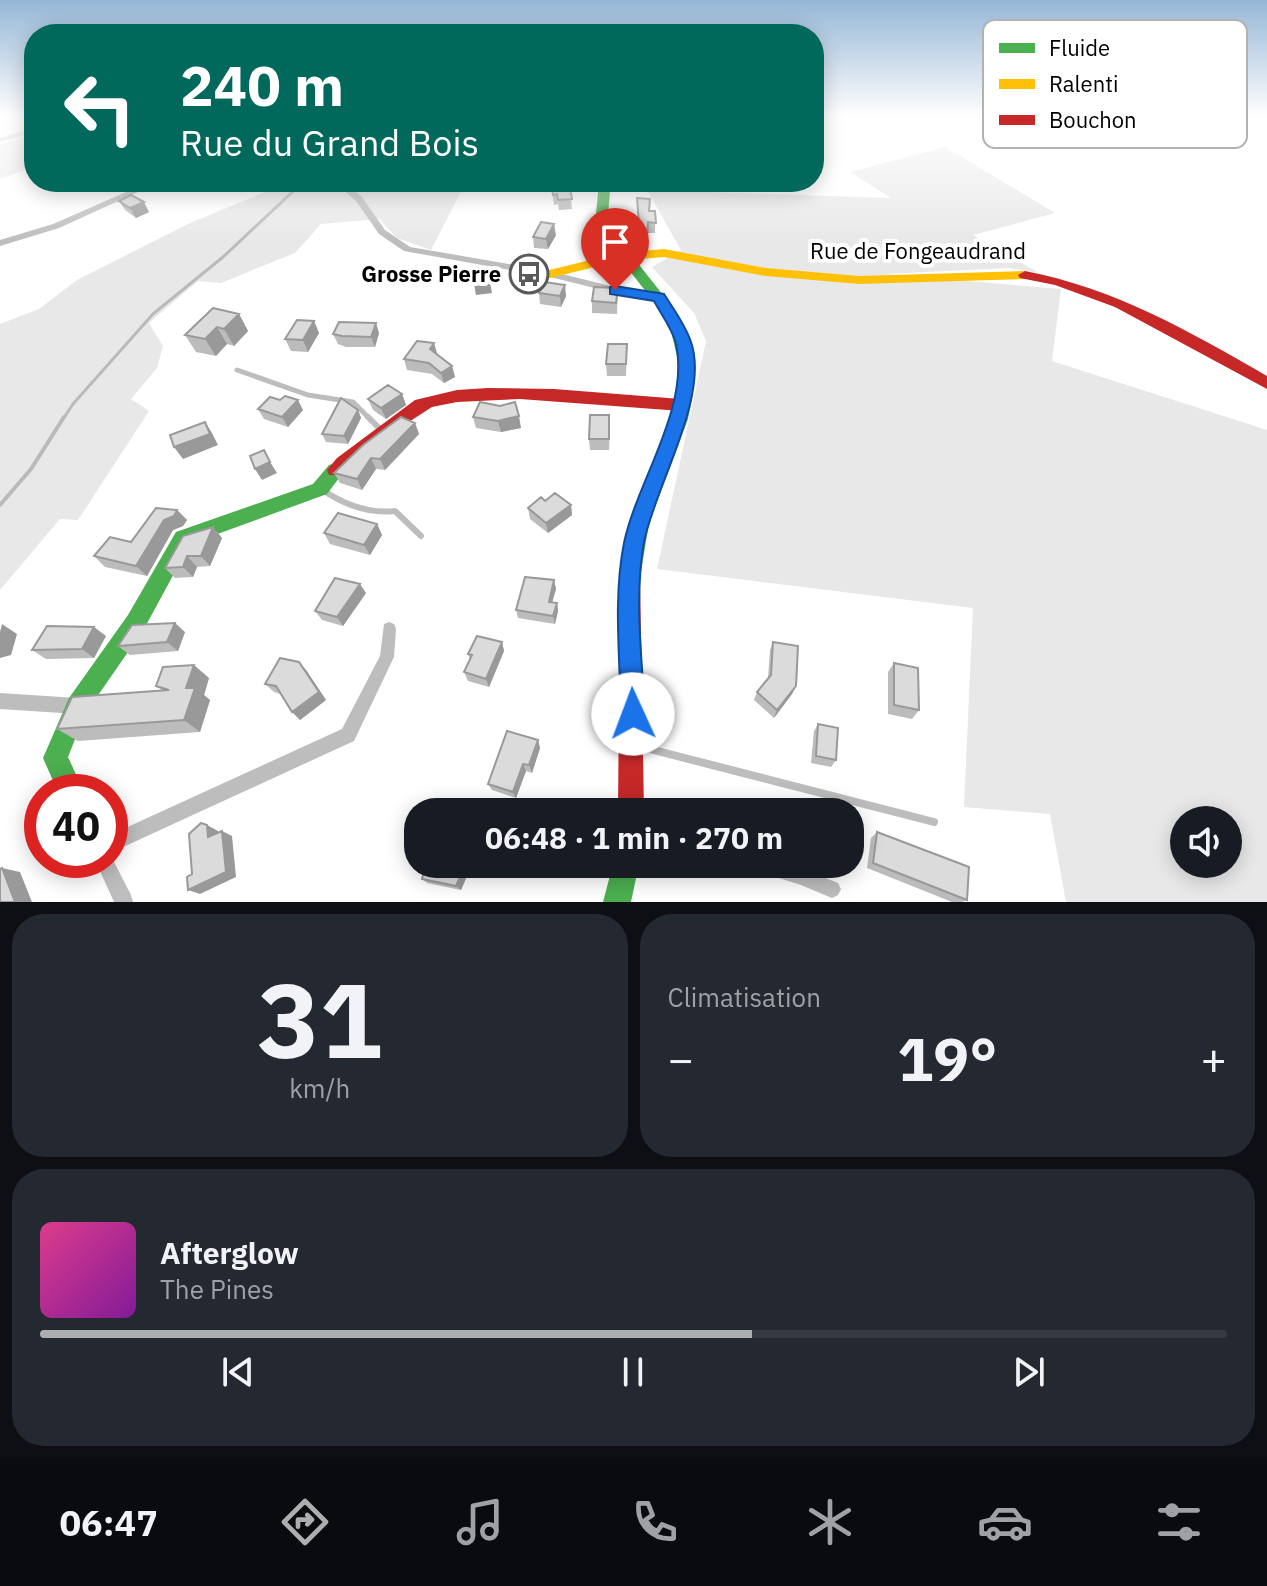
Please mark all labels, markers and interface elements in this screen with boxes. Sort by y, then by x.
legend [983,20,1247,148]
text: Fluide [1049,33,1110,62]
text: 240 m [180,49,344,121]
icon: left [48,56,152,160]
text: Ralenti [1049,69,1118,98]
text: Bouchon [1049,105,1137,134]
text: Rue du Grand Bois [180,119,479,166]
pin [581,208,649,290]
icon: arrive [593,220,637,264]
street label: Rue de Fongeaudrand [810,236,1026,265]
bus stop icon: Grosse Pierre [508,253,550,295]
place label: Grosse Pierre [361,259,501,288]
position arrow [591,672,675,756]
speed limit sign: 40 [24,774,128,878]
map controls [1170,806,1242,878]
button: sound [1170,806,1242,878]
text: 06:48 · 1 min · 270 m [485,818,783,857]
text: 31 [257,951,382,1087]
text: Climatisation [668,980,821,1014]
text: 19° [897,1019,997,1098]
text: − [668,1030,694,1087]
text: + [1201,1030,1227,1087]
text: km/h [289,1071,350,1105]
text: Afterglow [160,1233,299,1272]
text: The Pines [160,1272,274,1306]
icon: previous [216,1350,260,1394]
icon: pause [611,1350,655,1394]
icon: next [1007,1350,1051,1394]
icon: directions [277,1494,333,1550]
icon: music [452,1494,508,1550]
icon: phone [627,1494,683,1550]
icon: climate [802,1494,858,1550]
icon: car [977,1494,1033,1550]
icon: filters [1151,1494,1207,1550]
text: 06:47 [59,1499,158,1546]

